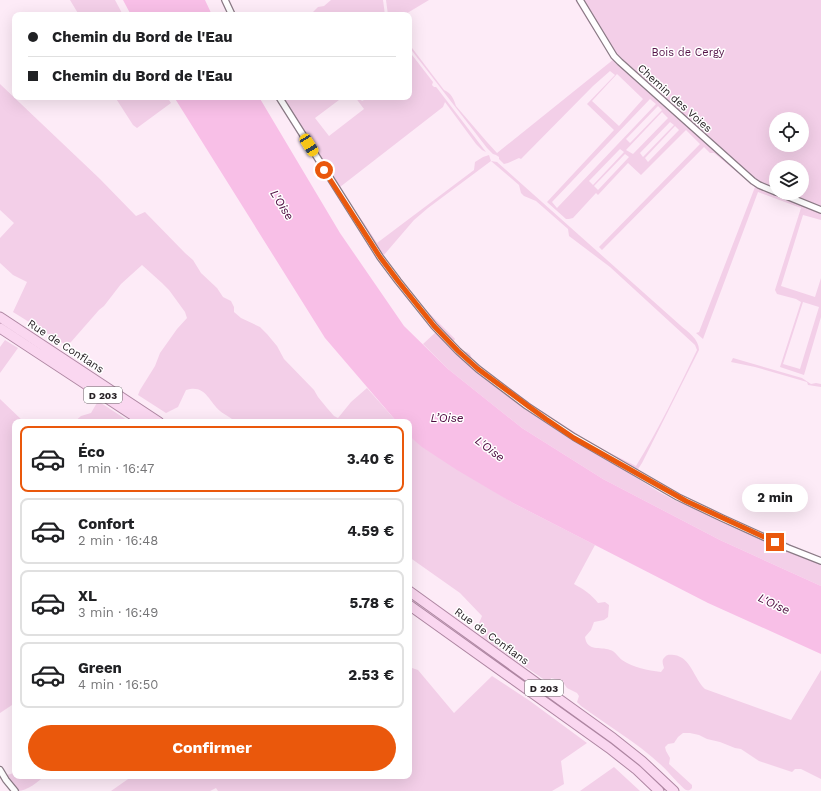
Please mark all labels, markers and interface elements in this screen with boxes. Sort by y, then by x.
text: Chemin du Bord de l'Eau [52,28,233,46]
park label: Bois de Cergy [652,46,725,59]
street label: Chemin des Voies [635,62,715,135]
text: Chemin du Bord de l'Eau [52,67,233,85]
map controls [769,112,809,200]
button: locate [769,112,809,152]
car [298,132,320,158]
button: layers [769,160,809,200]
route start [315,161,333,179]
water label: L'Oise [267,187,297,223]
street label: Rue de Conflans [25,317,107,376]
road number: D 203 [84,387,122,403]
water label: L’Oise [430,411,464,425]
water label: L'Oise [473,433,508,465]
icon: car [30,441,66,477]
text: Éco [78,443,105,461]
text: 3.40 € [347,450,394,468]
text: 1 min · 16:47 [78,461,154,476]
callout: 2 min [742,484,808,512]
text: 2 min [757,490,793,505]
icon: car [30,513,66,549]
text: Confort [78,515,134,533]
text: 4.59 € [347,522,394,540]
text: 2 min · 16:48 [78,533,158,548]
route end [766,533,784,551]
icon: car [30,585,66,621]
text: XL [78,587,97,605]
water label: L'Oise [756,591,792,617]
text: 5.78 € [350,594,394,612]
text: 3 min · 16:49 [78,605,158,620]
street label: Rue de Conflans [452,605,531,668]
icon: car [30,657,66,693]
text: Green [78,659,122,677]
text: 2.53 € [348,666,394,684]
text: 4 min · 16:50 [78,677,158,692]
road number: D 203 [525,680,563,696]
button: Confirmer [28,725,396,771]

